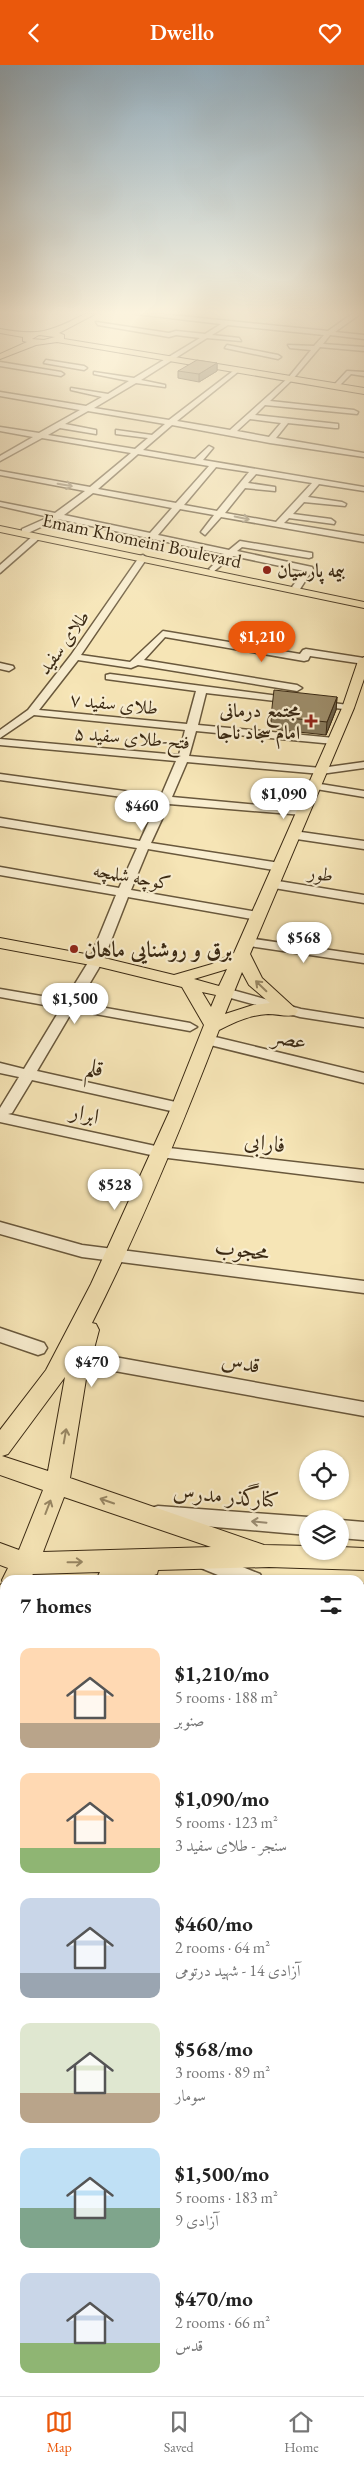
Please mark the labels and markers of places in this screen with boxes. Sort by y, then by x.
place label: بیمه پارسیان [277,558,346,585]
marker: بیمه پارسیان [261,564,273,576]
pin: $1,210 [221,621,303,663]
place label: مجتمع درمانی امام سجاد ناجا [217,698,300,750]
marker: مجتمع درمانی امام سجاد ناجا [304,714,318,728]
pin: $1,090 [243,777,325,820]
pin: $460 [112,789,172,832]
pin: $568 [274,921,334,964]
place label: برق و روشنایی ماهان [84,935,232,965]
marker: برق و روشنایی ماهان [68,943,80,955]
pin: $1,500 [34,983,116,1025]
pin: $528 [85,1169,145,1211]
pin: $470 [62,1345,122,1388]

